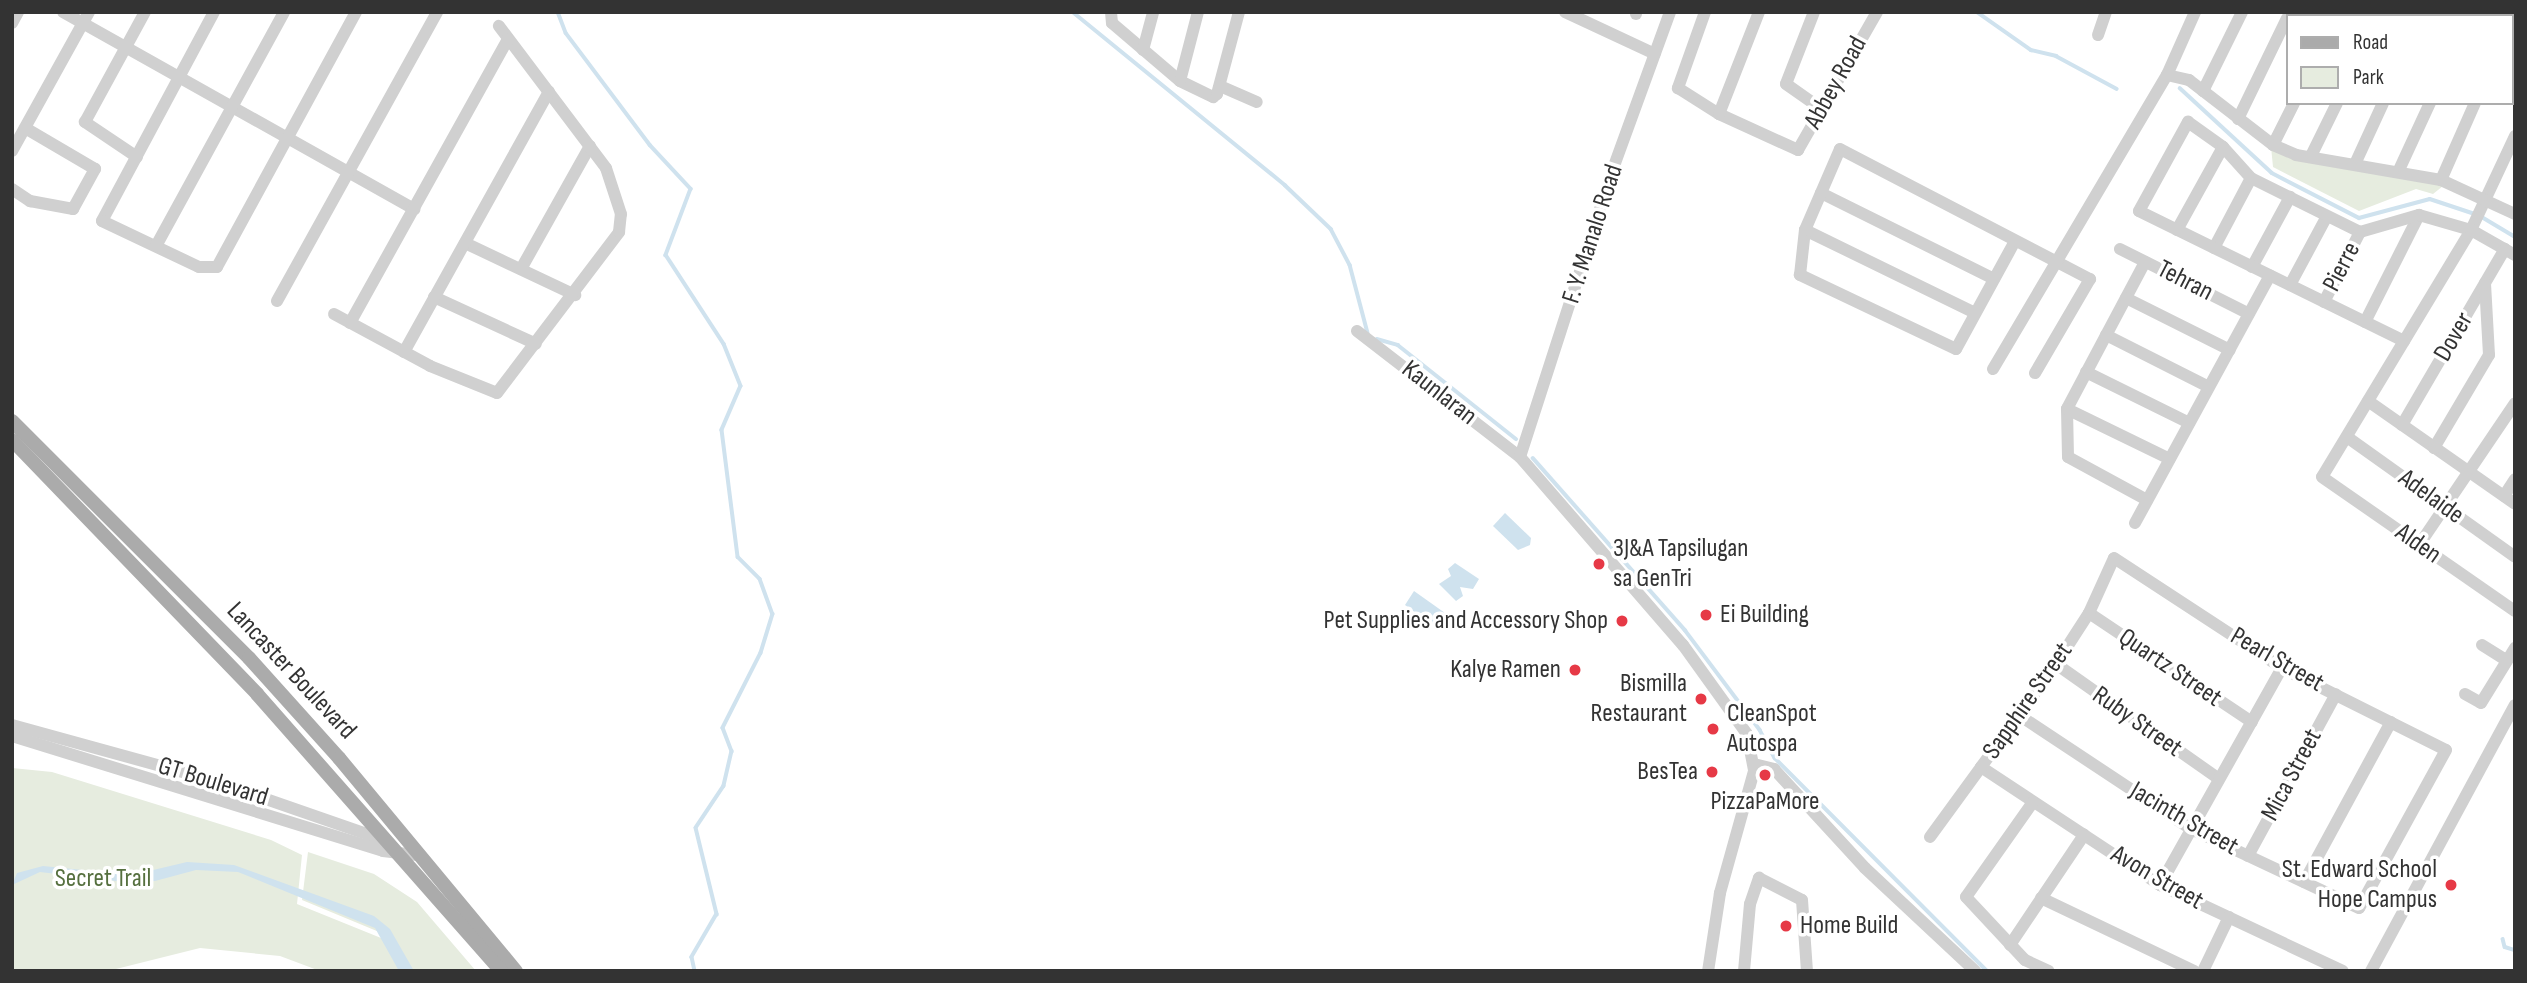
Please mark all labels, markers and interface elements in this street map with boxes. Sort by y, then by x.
legend [2286,14,2513,105]
text: Road [2353,30,2388,55]
street label: Abbey Road [1798,31,1874,135]
text: Park [2353,65,2384,90]
street label: F. Y. Manalo Road [1556,161,1630,307]
street label: Pierre [2316,237,2368,297]
street label: Tehran [2152,254,2218,308]
street label: Dover [2428,307,2480,367]
street label: Kaunlaran [1395,354,1483,432]
street label: Adelaide [2392,463,2470,531]
street label: Alden [2389,517,2447,571]
place label: 3J&A Tapsilugan sa GenTri [1613,533,1748,594]
marker: 3J&A Tapsilugan sa GenTri [1591,556,1607,572]
street label: Lancaster Boulevard [220,596,362,746]
place label: Ei Building [1720,599,1809,631]
place label: Pet Supplies and Accessory Shop [1323,605,1608,637]
marker: Ei Building [1698,607,1714,623]
marker: Pet Supplies and Accessory Shop [1614,613,1630,629]
street label: Pearl Street [2225,621,2329,699]
street label: Quartz Street [2112,622,2228,714]
street label: Sapphire Street [1976,637,2080,765]
place label: Kalye Ramen [1450,654,1561,686]
marker: Kalye Ramen [1567,662,1583,678]
place label: Bismilla Restaurant [1591,668,1687,730]
street label: Ruby Street [2086,680,2188,764]
marker: Bismilla Restaurant [1693,691,1709,707]
place label: CleanSpot Autospa [1727,698,1817,760]
marker: CleanSpot Autospa [1705,721,1721,737]
street label: Mica Street [2255,724,2329,826]
street label: GT Boulevard [154,751,272,813]
place label: BesTea [1637,756,1698,788]
marker: BesTea [1704,764,1720,780]
marker: PizzaPaMore [1757,767,1773,783]
street label: Jacinth Street [2124,776,2244,862]
place label: PizzaPaMore [1711,786,1819,818]
street label: Avon Street [2105,839,2209,917]
place label: St. Edward School Hope Campus [2282,854,2437,916]
park label: Secret Trail [55,863,151,895]
marker: St. Edward School Hope Campus [2443,877,2459,893]
place label: Home Build [1800,910,1898,942]
marker: Home Build [1778,918,1794,934]

